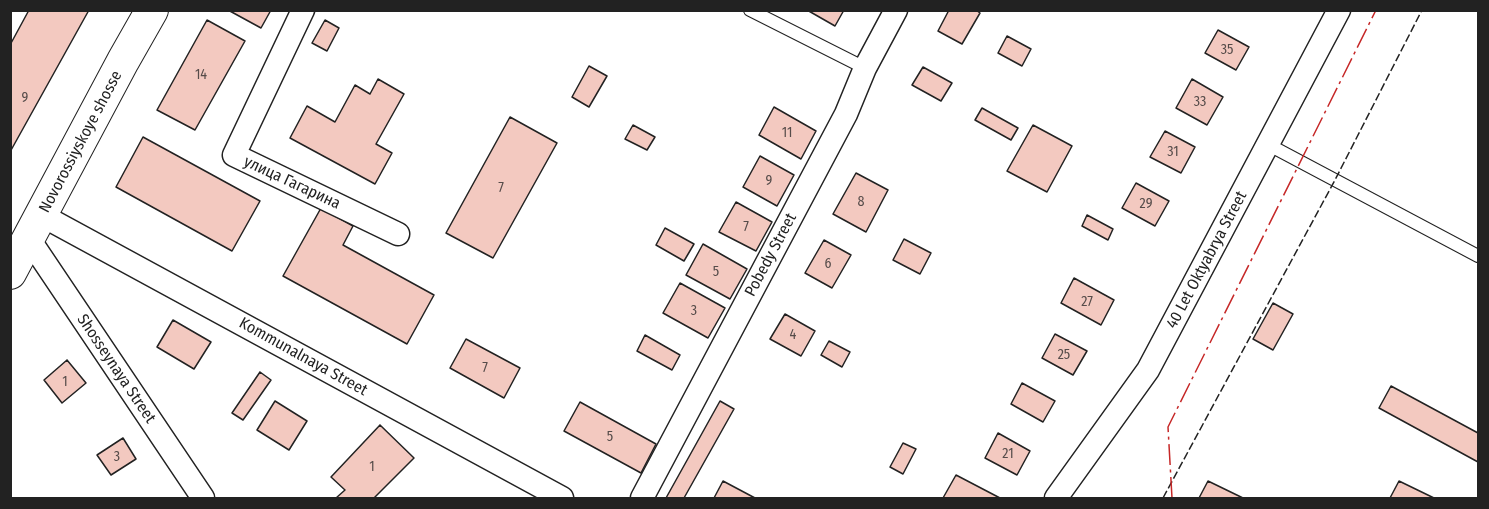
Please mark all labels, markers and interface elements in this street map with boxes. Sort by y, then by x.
house number: 35 [1221,42,1233,58]
house number: 14 [195,67,207,83]
street label: Novorossiyskoye shosse [35,68,127,216]
house number: 9 [22,90,28,106]
house number: 33 [1194,94,1206,110]
house number: 11 [782,125,792,141]
house number: 31 [1167,144,1179,160]
street label: улица Гагарина [241,152,343,214]
house number: 9 [766,173,772,189]
house number: 7 [498,180,504,196]
street label: 40 Let Oktyabrya Street [1163,188,1251,332]
house number: 8 [858,194,864,210]
house number: 29 [1140,196,1152,212]
street label: Pobedy Street [741,210,801,300]
house number: 7 [743,219,749,235]
house number: 6 [825,256,831,272]
house number: 5 [713,264,719,280]
house number: 27 [1081,294,1093,310]
house number: 3 [691,303,697,319]
street label: Shosseynaya Street [72,311,160,427]
street label: Kommunalnaya Street [235,314,371,400]
house number: 4 [790,327,796,343]
house number: 25 [1058,347,1070,363]
house number: 7 [482,360,488,376]
house number: 1 [62,374,68,390]
house number: 5 [607,429,613,445]
house number: 21 [1002,446,1014,462]
house number: 3 [114,449,120,465]
house number: 1 [369,459,375,475]

